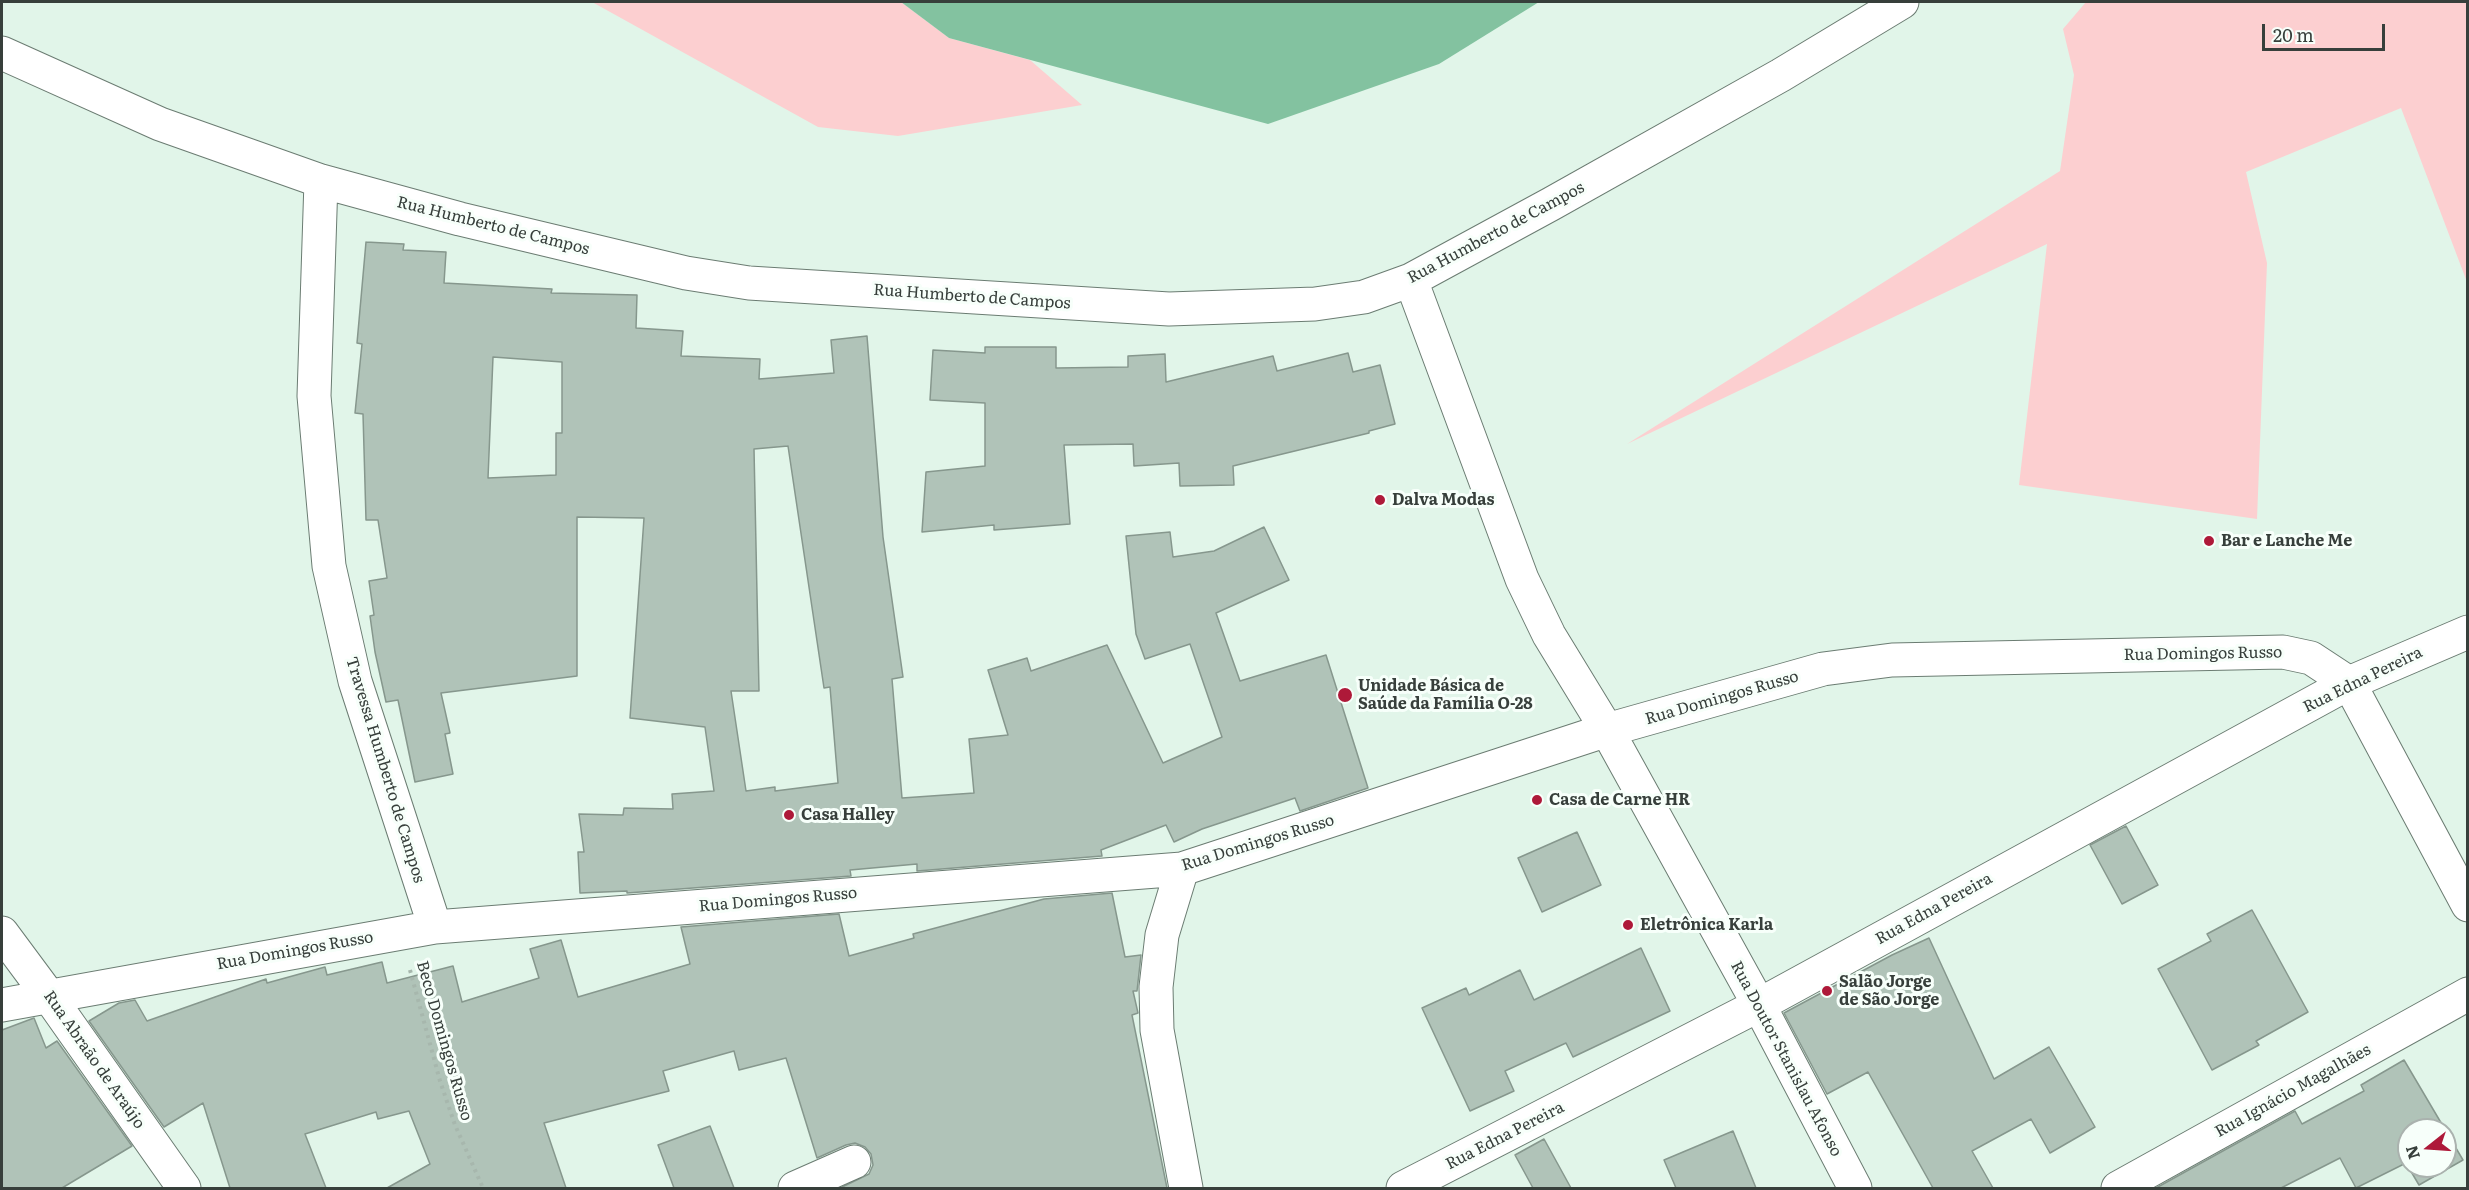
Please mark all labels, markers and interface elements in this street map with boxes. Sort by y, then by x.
scale bar [2265,12,2388,50]
text: 20 m [2273,21,2314,48]
street label: Rua Humberto de Campos [1404,178,1588,288]
street label: Rua Humberto de Campos [395,193,591,259]
street label: Rua Humberto de Campos [873,281,1071,313]
place label: Dalva Modas [1392,490,1494,510]
marker: Dalva Modas [1373,493,1387,507]
place label: Bar e Lanche Me [2221,531,2352,551]
marker: Bar e Lanche Me [2202,534,2216,548]
street label: Rua Domingos Russo [2123,643,2283,665]
street label: Rua Edna Pereira [2300,643,2426,717]
street label: Travessa Humberto de Campos [341,655,429,885]
street label: Rua Domingos Russo [1643,667,1801,729]
place label: Unidade Básica de Saúde da Família O-28 [1358,676,1533,714]
marker: Unidade Básica de Saúde da Família O-28 [1336,686,1354,704]
place label: Casa de Carne HR [1549,790,1690,810]
marker: Casa de Carne HR [1530,793,1544,807]
place label: Casa Halley [801,805,895,825]
marker: Casa Halley [782,808,796,822]
street label: Rua Domingos Russo [1179,811,1337,875]
street label: Rua Edna Pereira [1872,869,1996,949]
street label: Rua Domingos Russo [698,884,858,916]
place label: Eletrônica Karla [1640,915,1773,935]
marker: Eletrônica Karla [1621,918,1635,932]
street label: Rua Domingos Russo [215,928,375,974]
street label: Rua Doutor Stanislau Afonso [1726,958,1846,1160]
street label: Beco Domingos Russo [412,959,476,1123]
place label: Salão Jorge de São Jorge [1839,972,1939,1010]
marker: Salão Jorge de São Jorge [1820,984,1834,998]
street label: Rua Abraão de Araújo [39,987,149,1133]
street label: Rua Ignácio Magalhães [2212,1040,2374,1142]
street label: Rua Edna Pereira [1443,1098,1567,1174]
north arrow [2397,1118,2457,1178]
text: N [2398,1143,2425,1163]

